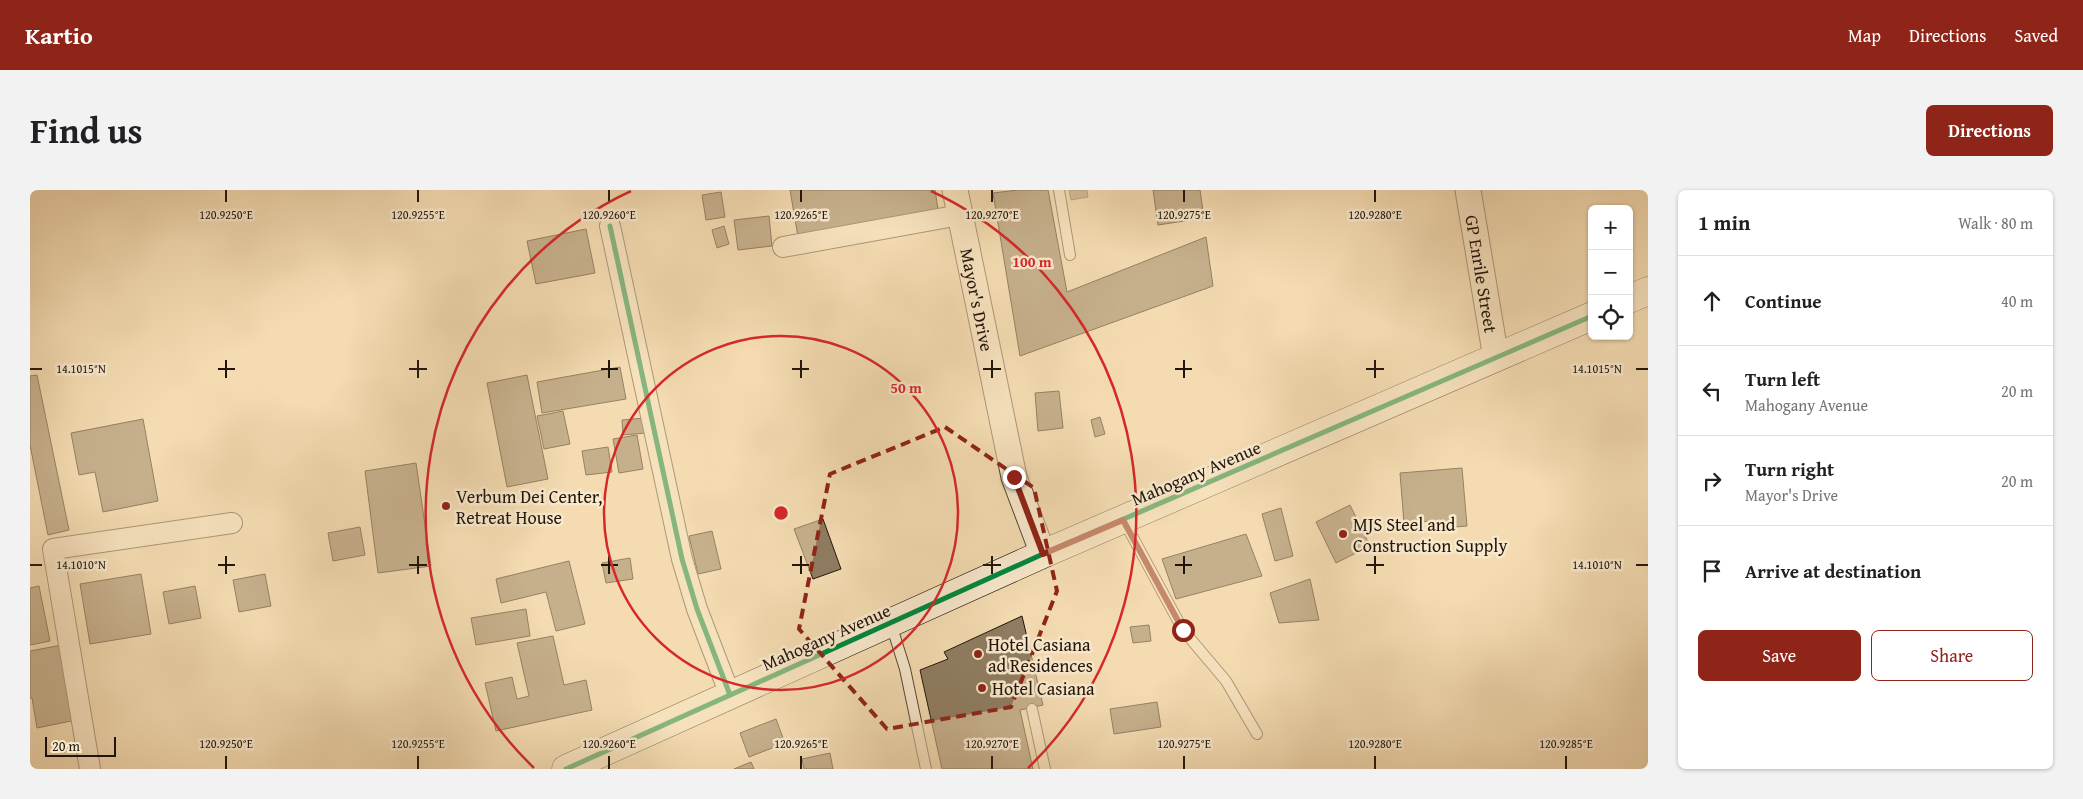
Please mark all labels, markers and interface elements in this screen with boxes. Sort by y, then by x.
text: Kartio [25,18,93,53]
text: Map [1848,22,1881,49]
text: Directions [1909,22,1986,49]
text: Saved [2014,22,2058,49]
text: Find us [30,105,143,156]
button: Directions [1926,105,2053,156]
map controls [1588,205,1633,340]
button: + [1588,205,1633,250]
text: 120.9250°E [199,206,253,223]
text: 120.9255°E [391,206,445,223]
text: 120.9260°E [582,206,636,223]
text: 120.9265°E [774,206,828,223]
text: 120.9270°E [965,206,1019,223]
text: 120.9275°E [1157,206,1211,223]
text: 120.9280°E [1348,206,1402,223]
text: 1 min [1698,207,1750,238]
text: Walk · 80 m [1958,211,2033,235]
street label: GP Enrile Street [1459,213,1505,335]
street label: Mayor's Drive [954,246,1001,354]
button: − [1588,250,1633,295]
text: 100 m [1012,251,1052,272]
icon: ahead [1698,287,1726,315]
text: Continue [1745,287,1822,315]
text: 40 m [2001,289,2033,313]
button: locate [1588,295,1633,340]
text: 14.1015°N [56,360,106,377]
text: 14.1015°N [1572,360,1622,377]
text: Turn left [1745,365,1820,393]
text: 50 m [890,377,922,398]
icon: left [1698,377,1726,405]
text: 20 m [2001,379,2033,403]
text: Mahogany Avenue [1745,393,1868,417]
street label: Mahogany Avenue [1127,434,1265,512]
text: Turn right [1745,455,1834,483]
route end [1003,466,1026,489]
icon: right [1698,467,1726,495]
text: 20 m [2001,469,2033,493]
place label: Verbum Dei Center, Retreat House [456,483,602,531]
text: Mayor's Drive [1745,483,1838,507]
marker: Verbum Dei Center, Retreat House [440,500,452,512]
centre of rings [772,504,790,522]
place label: MJS Steel and Construction Supply [1353,511,1507,559]
marker: MJS Steel and Construction Supply [1337,528,1349,540]
text: 14.1010°N [56,556,106,573]
text: 14.1010°N [1572,556,1622,573]
icon: arrive [1698,557,1726,585]
text: Arrive at destination [1745,557,1921,585]
street label: Mahogany Avenue [757,597,895,677]
route start [1172,619,1195,642]
button: Save [1698,630,1861,681]
button: Share [1871,630,2033,681]
place label: Hotel Casiana ad Residences [988,631,1093,679]
marker: Hotel Casiana ad Residences [972,648,984,660]
place label: Hotel Casiana [992,675,1095,702]
marker: Hotel Casiana [976,682,988,694]
scale bar [45,734,116,757]
text: 120.9250°E [199,735,253,752]
text: 120.9255°E [391,735,445,752]
text: 120.9260°E [582,735,636,752]
text: 120.9265°E [774,735,828,752]
text: 120.9270°E [965,735,1019,752]
text: 120.9275°E [1157,735,1211,752]
text: 120.9280°E [1348,735,1402,752]
text: 120.9285°E [1539,735,1593,752]
text: 20 m [52,736,80,756]

